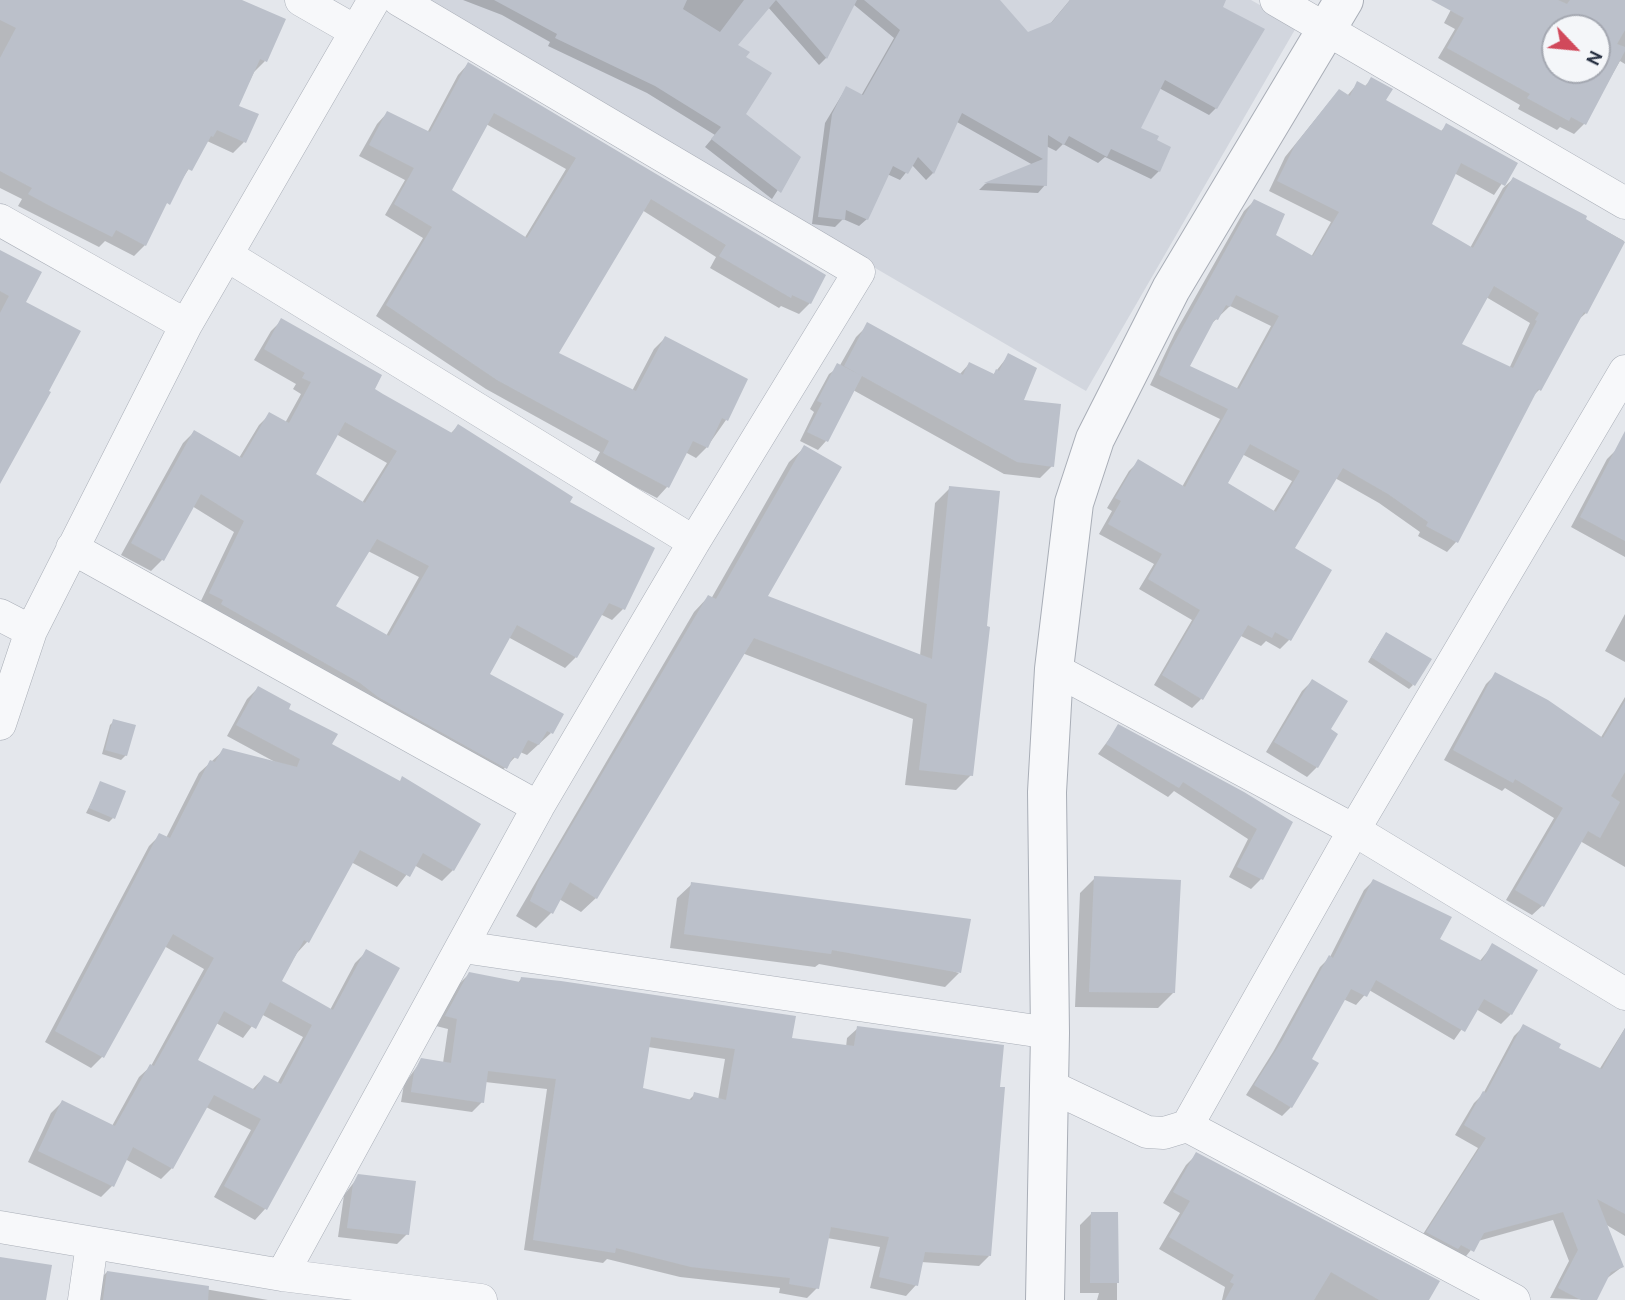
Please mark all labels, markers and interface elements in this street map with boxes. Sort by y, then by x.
north arrow [1541,14,1611,84]
text: N [1579,46,1607,69]

